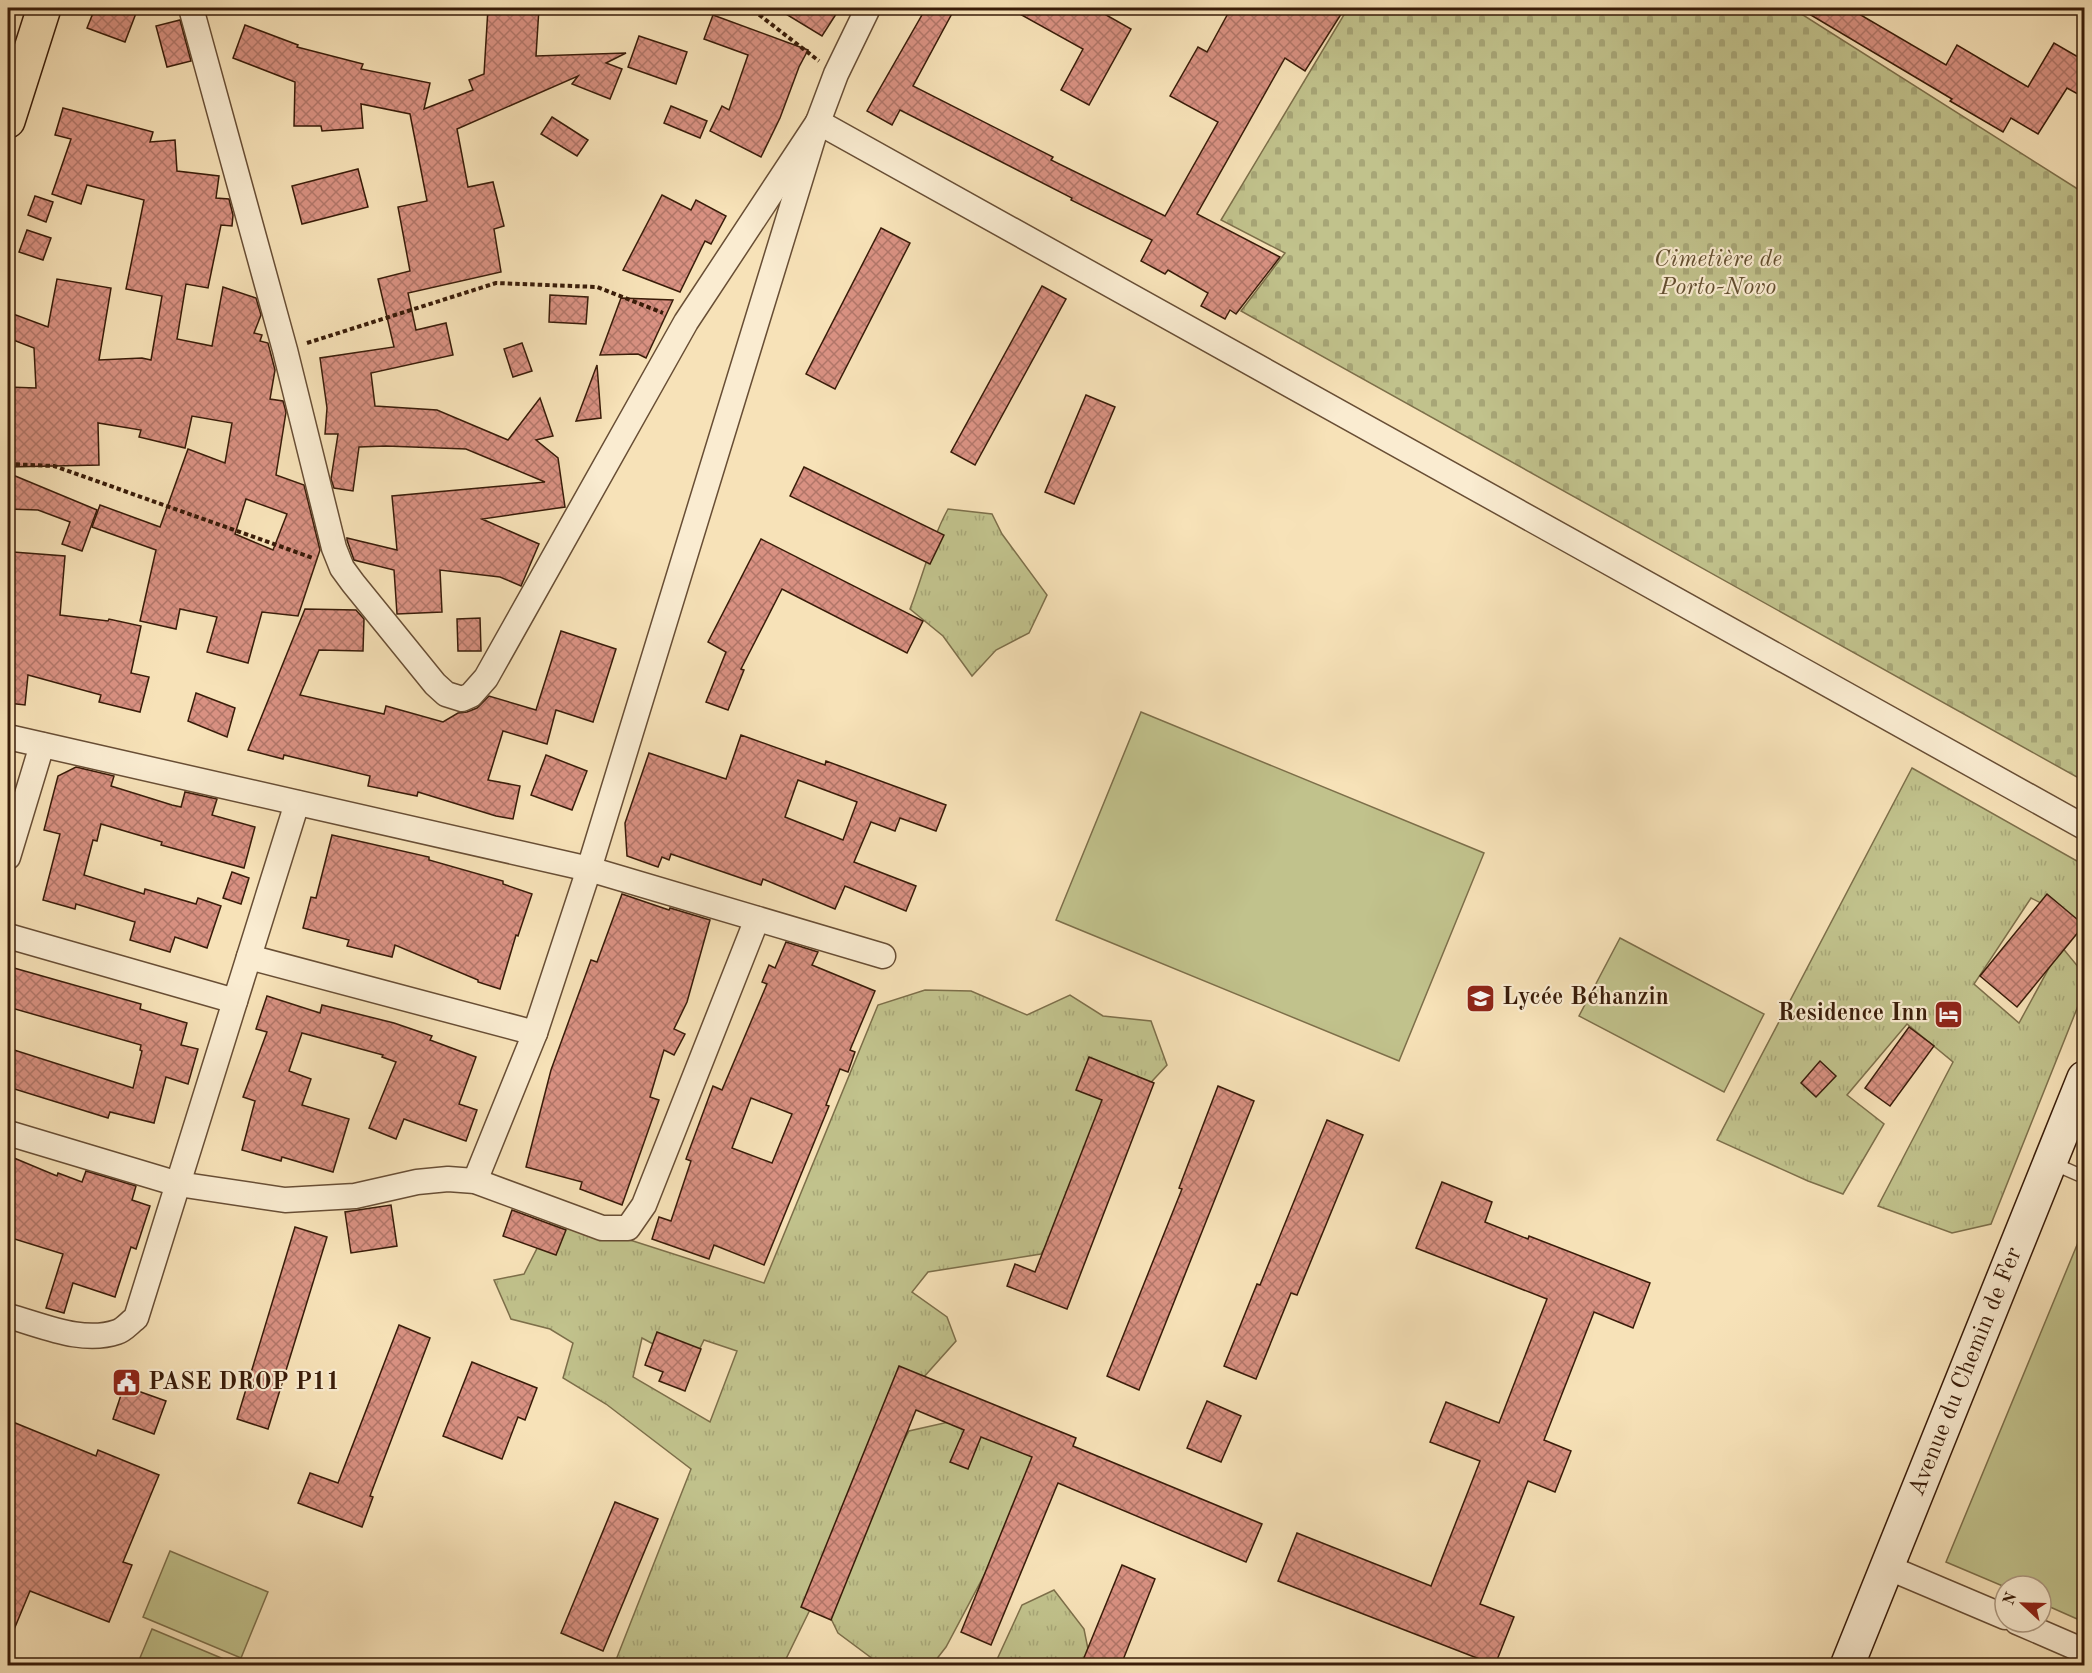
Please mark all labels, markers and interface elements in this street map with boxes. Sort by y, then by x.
park label: Cimetière de Porto-Novo [1654,248,1782,300]
school or university icon: Lycée Béhanzin [1465,982,1497,1014]
place label: Lycée Béhanzin [1502,986,1669,1010]
hotel icon: Residence Inn [1933,998,1965,1030]
place label: Residence Inn [1778,1002,1928,1026]
street label: Avenue du Chemin de Fer [1905,1244,2027,1500]
public building icon: PASE DROP P11 [111,1367,143,1399]
place label: PASE DROP P11 [148,1371,340,1395]
north arrow [1993,1574,2053,1634]
text: N [2001,1590,2021,1608]

